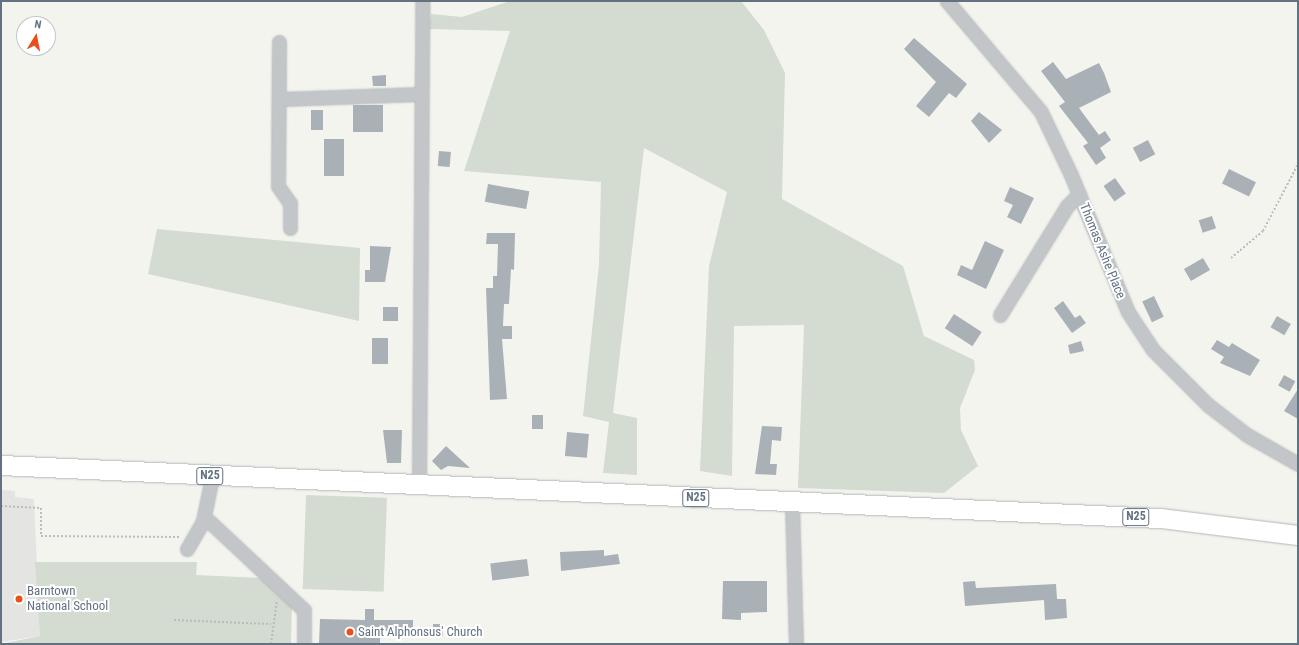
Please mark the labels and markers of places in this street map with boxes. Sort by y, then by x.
place label: Barntown National School [27,584,108,615]
marker: Barntown National School [14,594,24,604]
place label: Saint Alphonsus' Church [358,624,483,640]
marker: Saint Alphonsus' Church [345,627,355,637]

